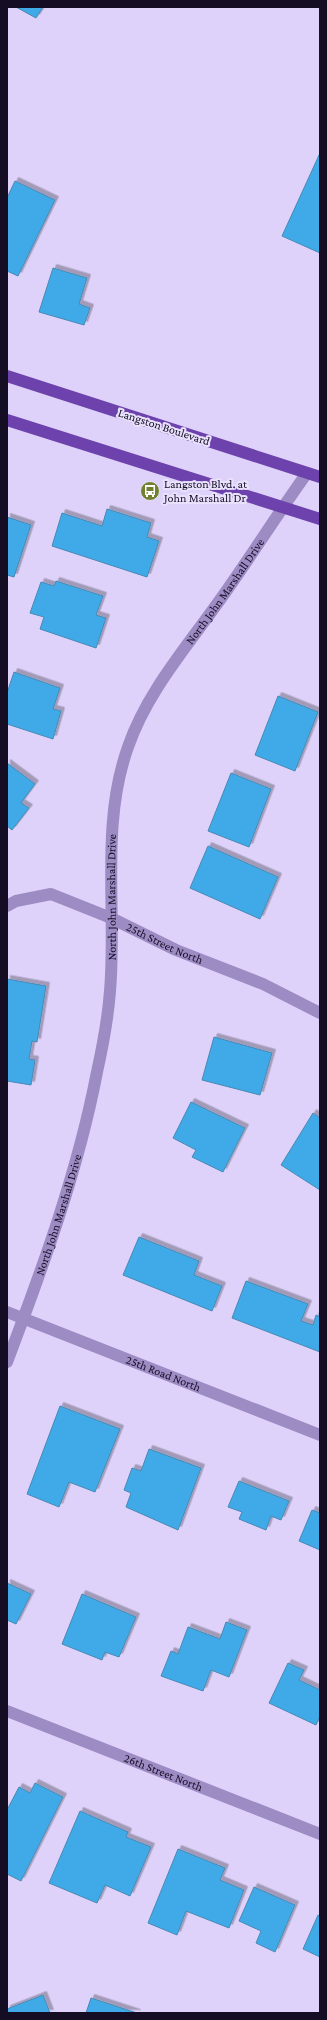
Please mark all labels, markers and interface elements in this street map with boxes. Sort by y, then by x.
street label: Langston Boulevard [116,406,212,449]
place label: Langston Blvd. at John Marshall Dr [163,477,248,505]
bus stop icon: Langston Blvd. at John Marshall Dr [139,480,161,502]
street label: North John Marshall Drive [183,536,267,647]
street label: North John Marshall Drive [104,834,119,961]
street label: 25th Street North [124,920,206,967]
street label: North John Marshall Drive [33,1153,84,1277]
street label: 25th Road North [124,1352,203,1395]
street label: 26th Street North [122,1751,205,1794]

